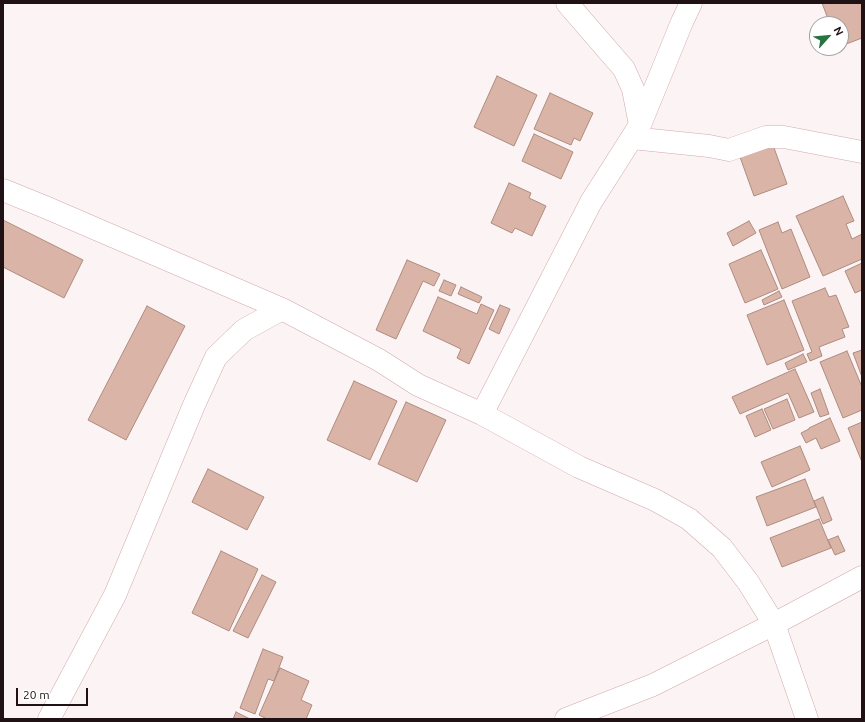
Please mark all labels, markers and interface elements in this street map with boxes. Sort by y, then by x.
north arrow [809,16,849,56]
text: N [832,25,846,37]
scale bar [18,680,90,706]
text: 20 m [23,688,50,701]

